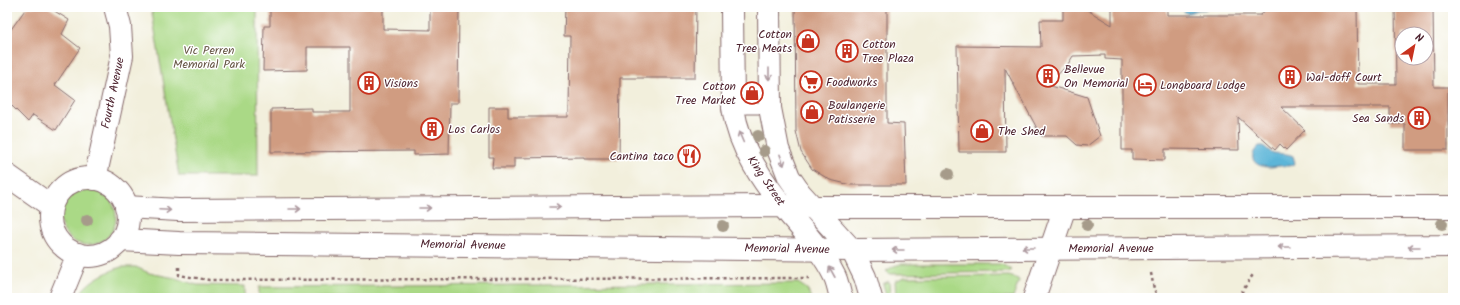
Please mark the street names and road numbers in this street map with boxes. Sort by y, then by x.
street label: Fourth Avenue [96,55,130,131]
street label: King Street [742,152,790,210]
street label: Memorial Avenue [420,235,506,255]
street label: Memorial Avenue [744,239,830,259]
street label: Memorial Avenue [1068,239,1154,258]

